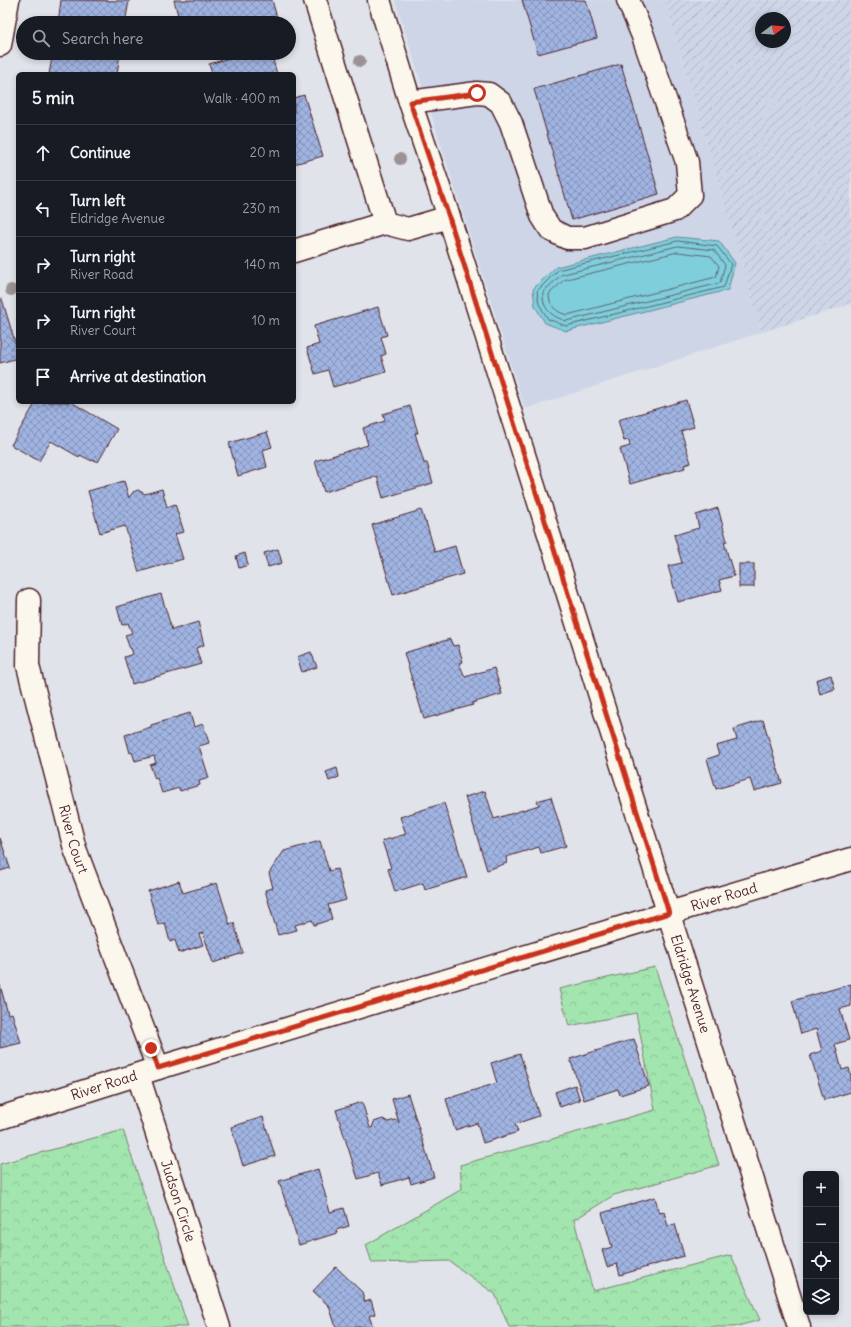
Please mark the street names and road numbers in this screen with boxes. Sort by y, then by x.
street label: River Court [55,803,93,876]
street label: River Road [689,878,759,915]
street label: Eldridge Avenue [667,932,715,1035]
street label: River Road [69,1066,139,1104]
street label: Judson Circle [157,1157,200,1244]

